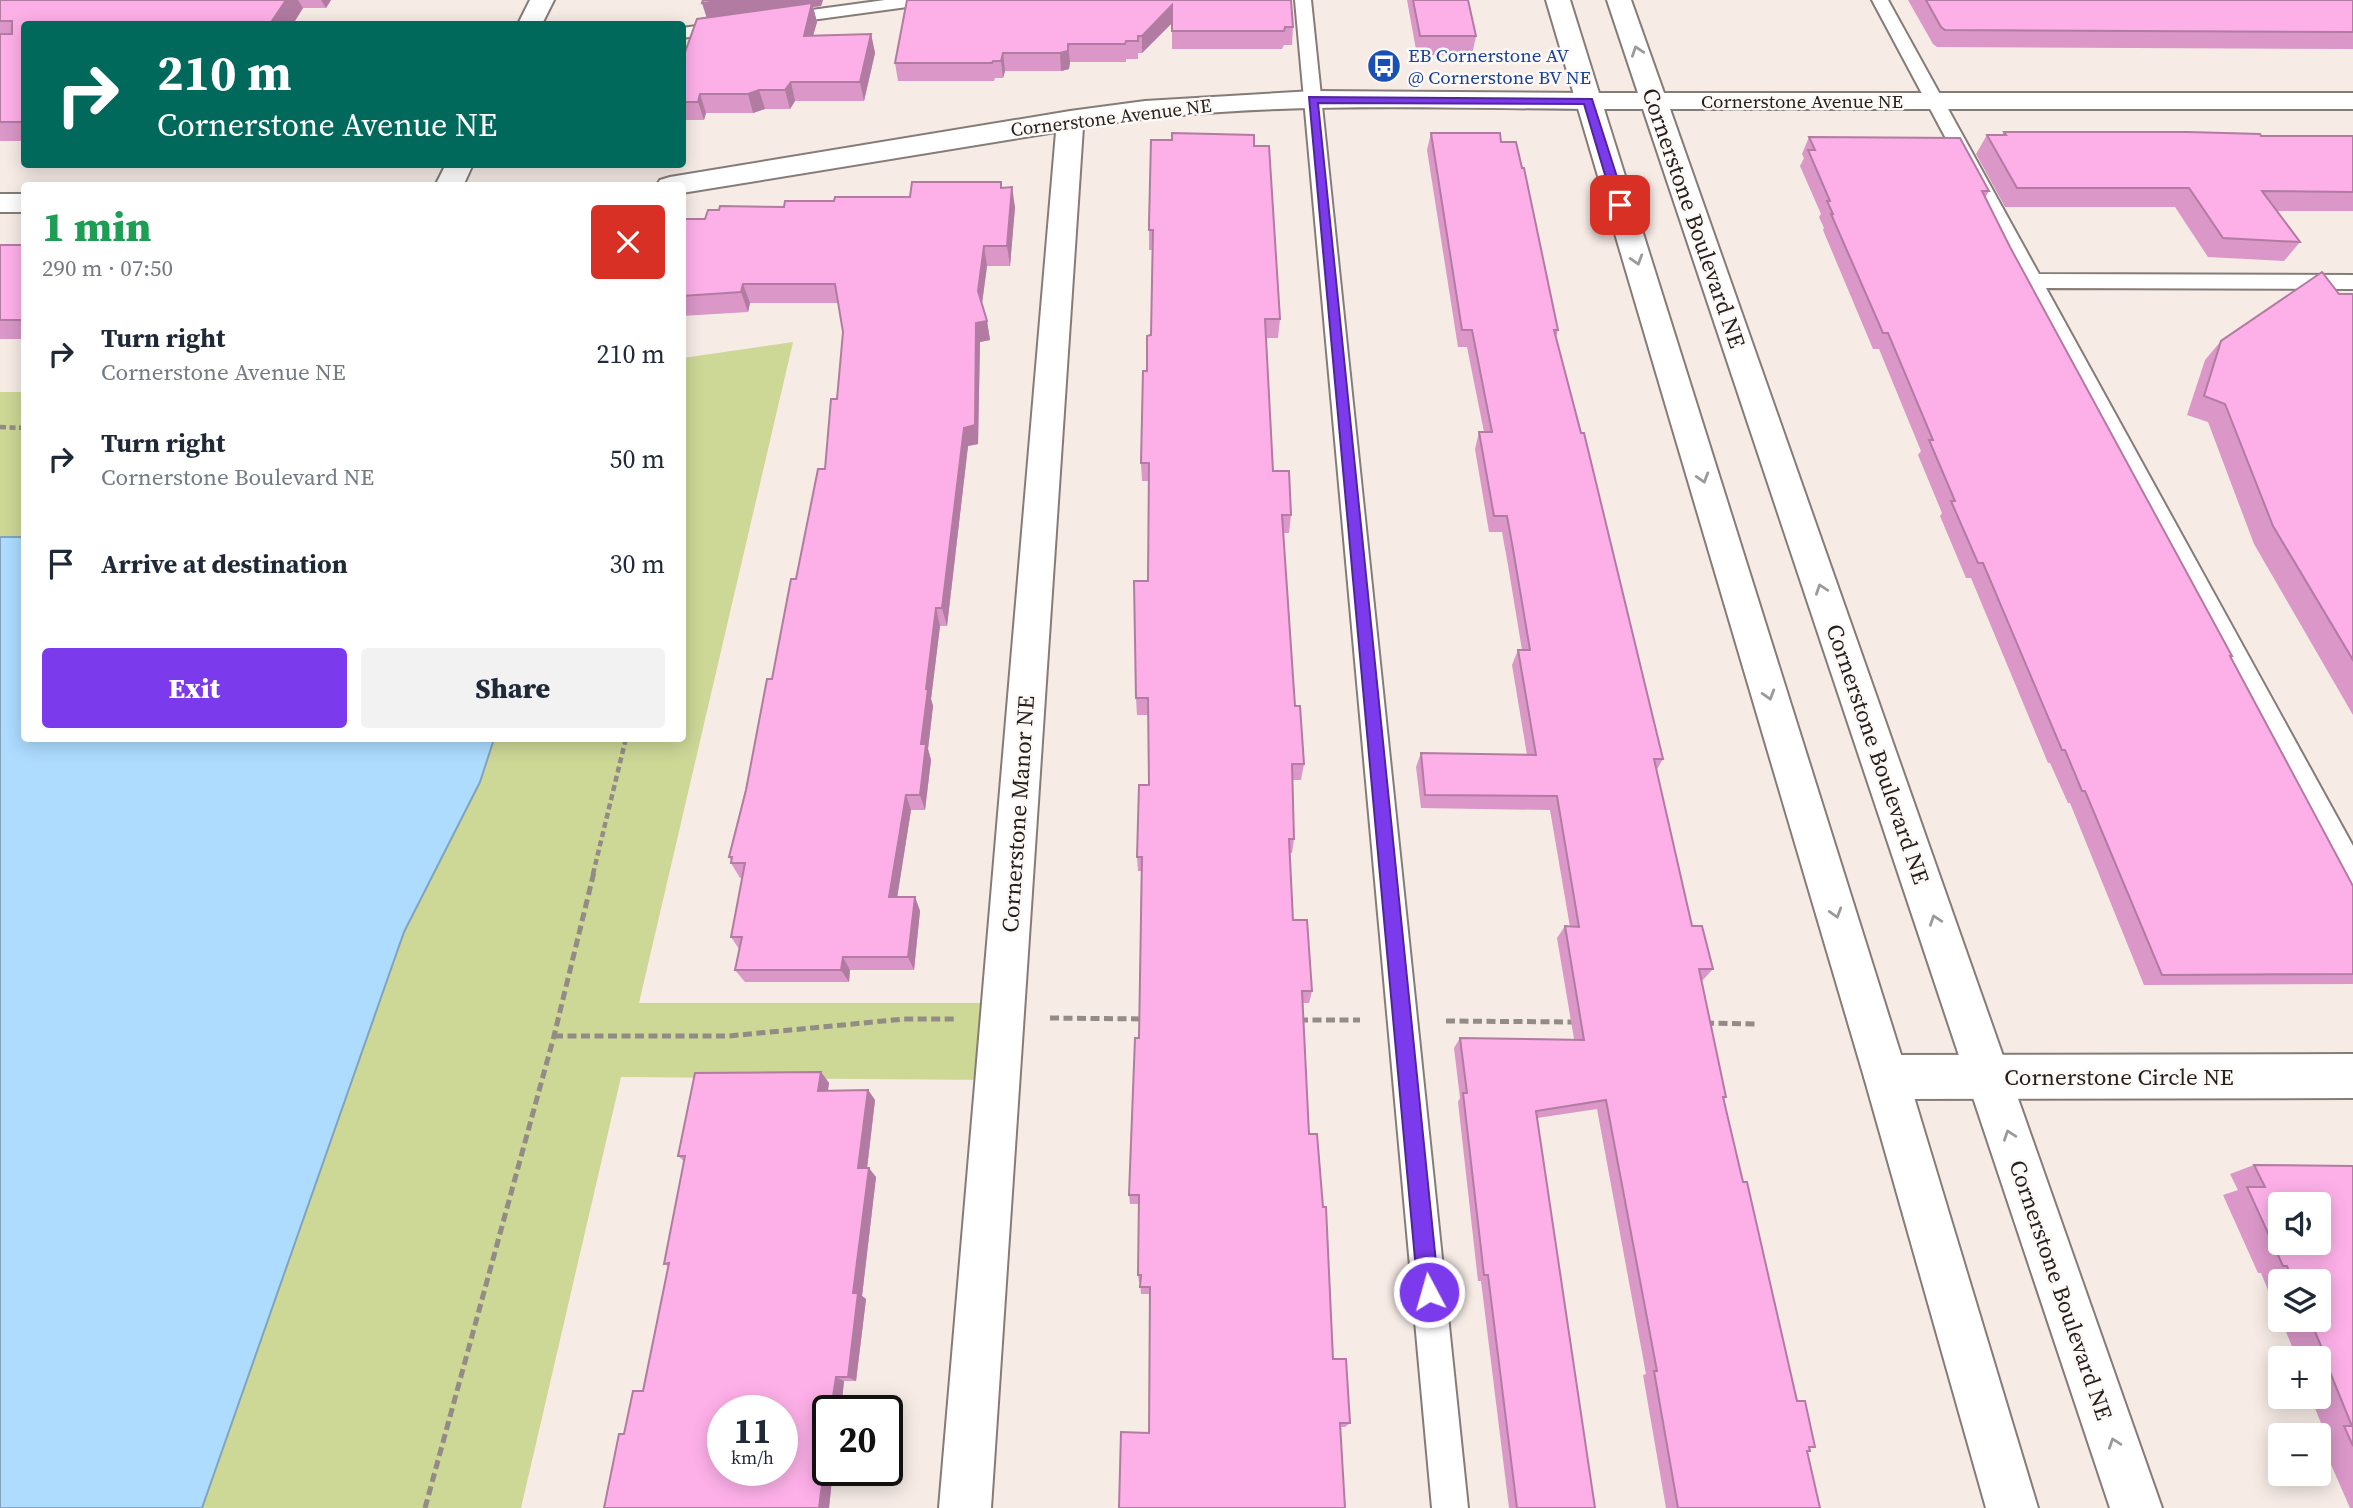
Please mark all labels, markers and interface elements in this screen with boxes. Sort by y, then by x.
text: 210 m [157,39,292,106]
place label: EB Cornerstone AV @ Cornerstone BV NE [1408,42,1591,90]
one-way arrow [1631,45,1645,57]
bus stop icon: EB Cornerstone AV @ Cornerstone BV NE [1365,47,1403,85]
icon: right [42,49,133,140]
street label: Cornerstone Boulevard NE [1634,84,1754,352]
street label: Cornerstone Avenue NE [1701,88,1903,114]
street label: Cornerstone Avenue NE [1009,92,1213,142]
text: Cornerstone Avenue NE [157,103,497,147]
pin [1590,175,1650,235]
icon: arrive [1601,186,1639,224]
text: 1 min [42,197,152,255]
button: close [591,205,665,279]
text: 290 m · 07:50 [42,252,173,284]
one-way arrow [1628,254,1643,266]
text: Turn right [101,320,225,356]
icon: right [42,335,80,373]
text: 210 m [597,336,665,372]
text: Cornerstone Avenue NE [101,356,346,388]
text: Turn right [101,425,225,461]
icon: right [42,440,80,478]
text: 50 m [610,441,665,477]
text: Cornerstone Boulevard NE [101,461,374,493]
one-way arrow [1695,471,1709,483]
icon: arrive [42,545,80,583]
text: Arrive at destination [101,546,348,582]
text: 30 m [610,546,665,582]
one-way arrow [1815,583,1829,596]
street label: Cornerstone Boulevard NE [1818,620,1938,888]
button: Exit [42,648,347,728]
button: Share [361,648,665,728]
one-way arrow [1761,689,1776,701]
street label: Cornerstone Manor NE [994,694,1042,933]
one-way arrow [1827,907,1842,919]
one-way arrow [1929,914,1943,927]
street label: Cornerstone Circle NE [2004,1061,2234,1093]
one-way arrow [2003,1130,2017,1142]
street label: Cornerstone Boulevard NE [2001,1156,2121,1424]
map controls [2268,1192,2331,1486]
button: sound [2268,1192,2331,1255]
position arrow [1392,1255,1466,1329]
button: layers [2268,1269,2331,1332]
button: + [2268,1346,2331,1409]
speed limit sign: 20 [812,1395,903,1486]
text: 11 [734,1407,771,1455]
button: − [2268,1423,2331,1486]
one-way arrow [2108,1438,2122,1450]
text: km/h [731,1445,774,1470]

